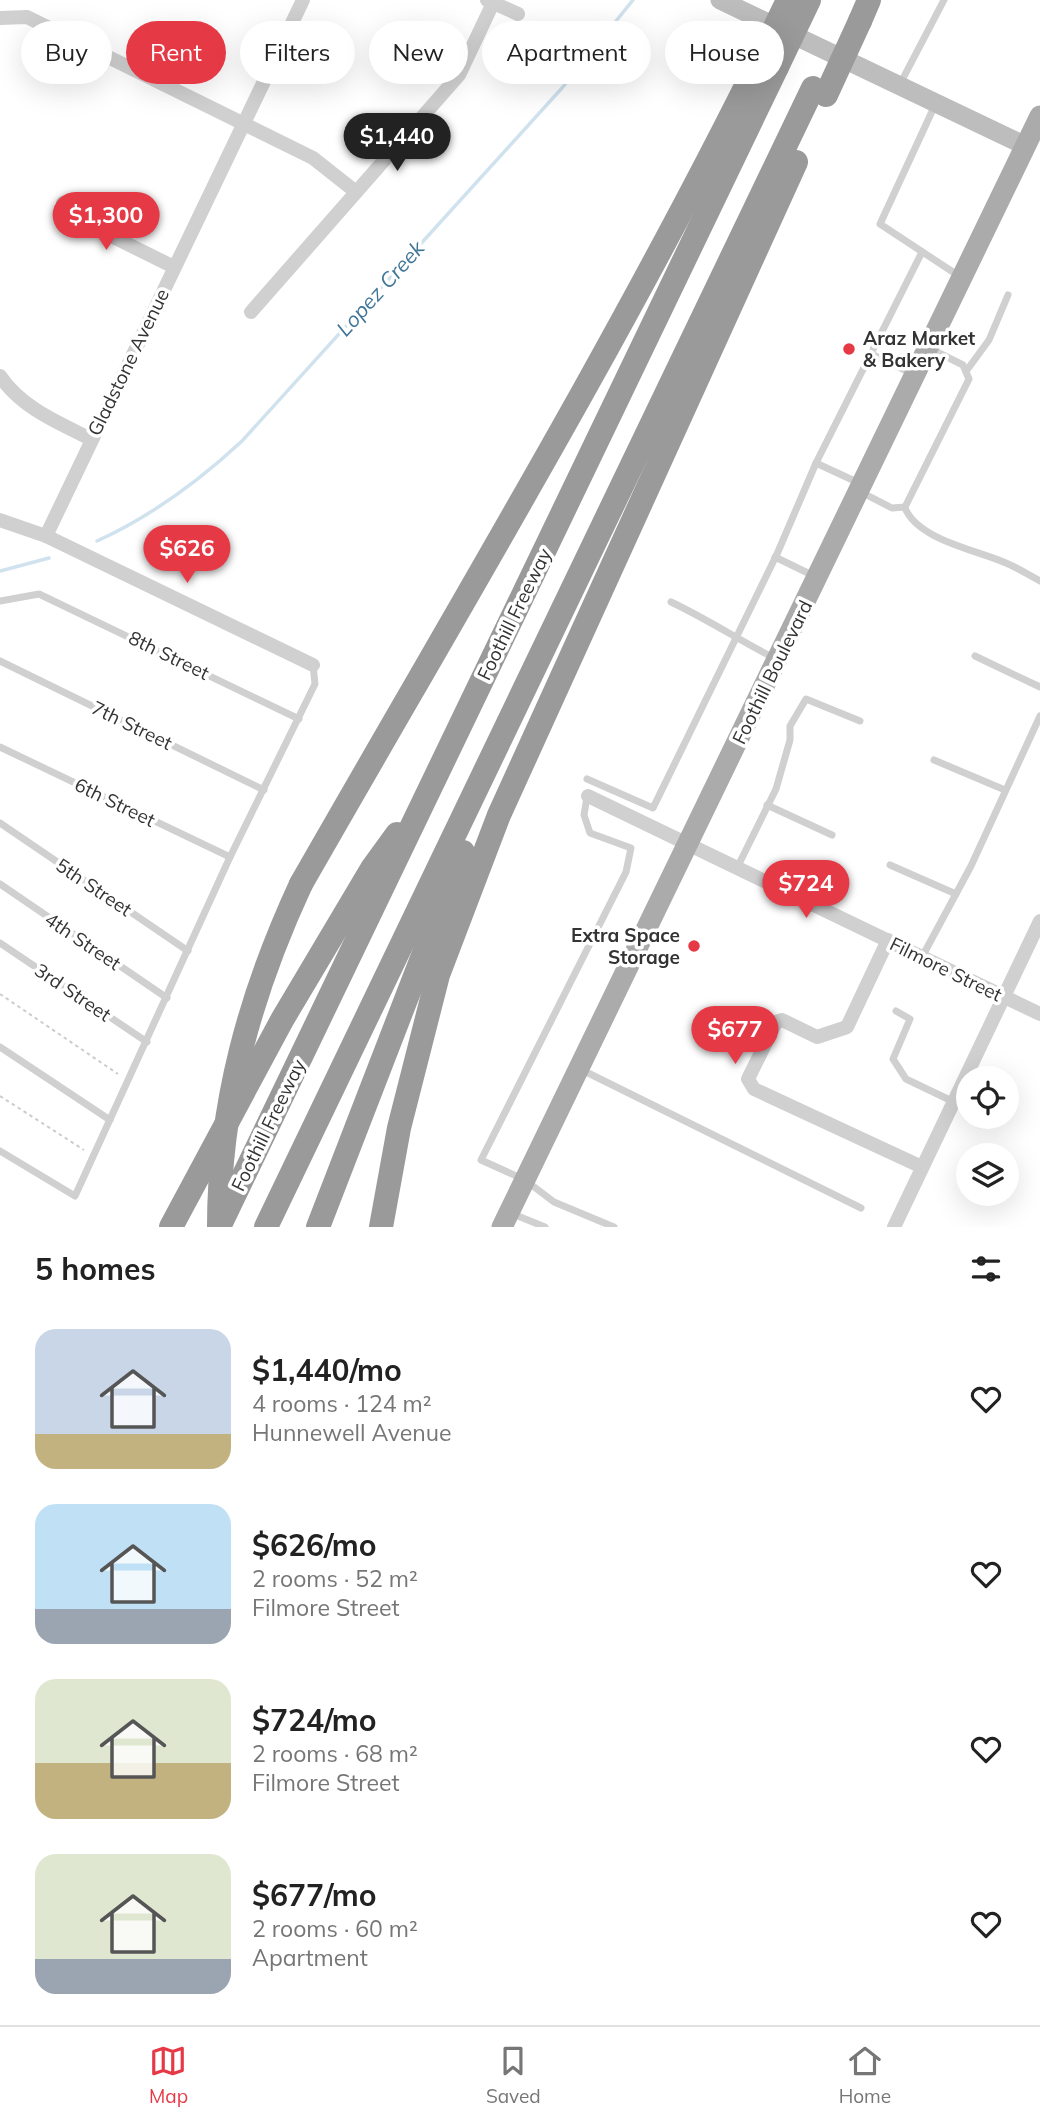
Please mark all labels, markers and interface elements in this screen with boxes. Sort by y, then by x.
chip: Buy [21,21,112,84]
chip: Rent [126,21,226,84]
chip: Filters [240,21,355,84]
chip: New [369,21,468,84]
chip: Apartment [482,21,651,84]
chip: House [665,21,784,84]
pin: $1,440 [340,114,454,173]
text: $1,440 [360,121,434,150]
pin: $1,300 [49,192,163,252]
text: $1,300 [69,200,143,229]
water label: Lopez Creek [330,234,430,341]
street label: Gladstone Avenue [82,285,174,439]
place label: Araz Market & Bakery [863,326,975,372]
marker: Araz Market & Bakery [841,341,857,357]
pin: $626 [146,526,228,585]
text: $626 [159,533,215,562]
street label: Foothill Freeway [472,544,556,684]
street label: Foothill Boulevard [727,596,817,748]
street label: 8th Street [125,625,214,685]
street label: 7th Street [88,695,177,755]
street label: 6th Street [71,772,160,832]
street label: 5th Street [51,853,137,921]
pin: $724 [765,860,847,920]
text: $724 [778,868,834,897]
street label: 4th Street [40,907,126,975]
place label: Extra Space Storage [571,923,680,969]
street label: Filmore Street [886,932,1006,1007]
marker: Extra Space Storage [686,938,702,954]
street label: 3rd Street [30,958,116,1026]
pin: $677 [694,1006,776,1066]
text: $677 [707,1014,763,1043]
street label: Foothill Freeway [226,1055,310,1195]
map controls [956,1066,1019,1206]
button: locate [956,1066,1019,1129]
button: layers [956,1143,1019,1206]
text: 5 homes [35,1250,156,1288]
icon: filters [967,1250,1005,1288]
text: $1,440/mo [252,1351,402,1389]
icon: home [91,1357,175,1441]
icon: heart [967,1380,1005,1418]
text: 4 rooms · 124 m² [252,1389,432,1418]
text: Hunnewell Avenue [252,1418,452,1447]
text: $626/mo [252,1526,376,1564]
icon: home [91,1532,175,1616]
icon: heart [967,1555,1005,1593]
text: 2 rooms · 52 m² [252,1564,418,1593]
text: Filmore Street [252,1593,400,1622]
text: $724/mo [252,1701,376,1739]
icon: home [91,1707,175,1791]
icon: heart [967,1730,1005,1768]
text: 2 rooms · 68 m² [252,1739,418,1768]
text: Filmore Street [252,1768,400,1797]
text: $677/mo [252,1876,376,1914]
icon: home [91,1882,175,1966]
icon: heart [967,1905,1005,1943]
text: 2 rooms · 60 m² [252,1914,418,1943]
text: Apartment [252,1943,368,1972]
tab: Map [149,2042,188,2108]
tab: Saved [486,2042,541,2108]
tab: Home [839,2042,891,2108]

